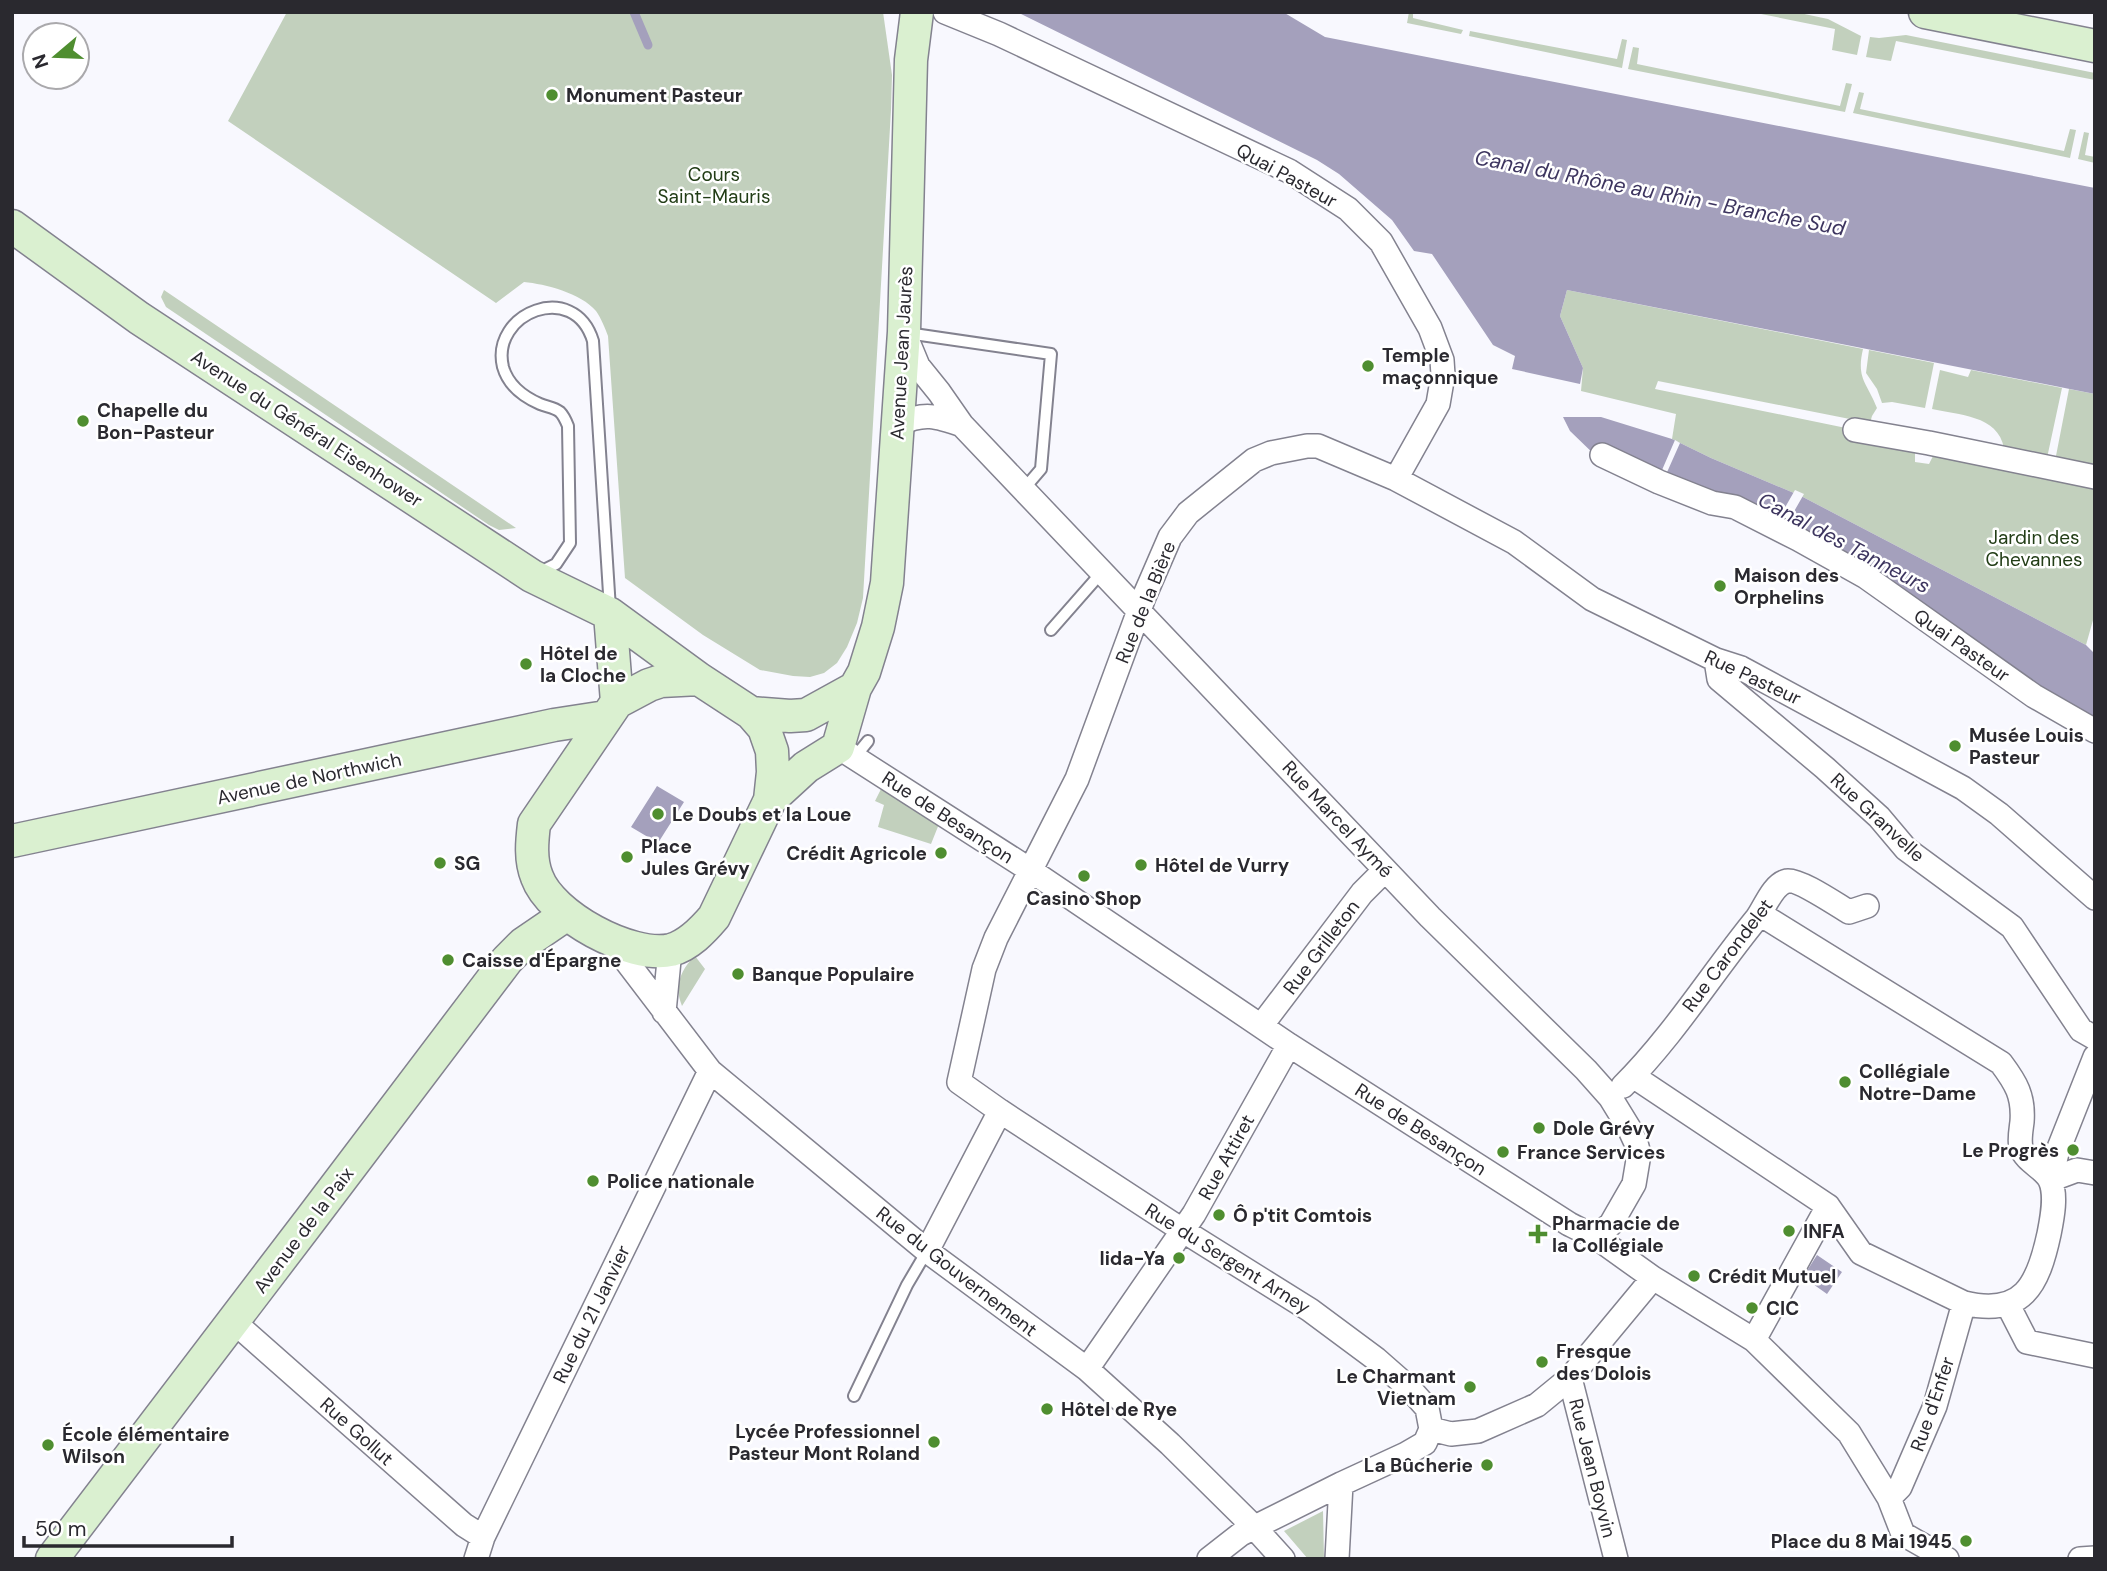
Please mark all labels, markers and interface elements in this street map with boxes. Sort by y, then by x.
north arrow [21,21,91,91]
text: N [26,51,54,72]
place label: Monument Pasteur [566,83,743,108]
marker: Monument Pasteur [544,87,560,103]
street label: Quai Pasteur [1232,137,1342,213]
water label: Canal du Rhône au Rhin - Branche Sud [1472,143,1848,243]
park label: Cours Saint-Mauris [658,162,770,209]
street label: Avenue Jean Jaurès [884,266,919,441]
place label: Temple maçonnique [1382,343,1498,390]
street label: Avenue du Général Eisenhower [186,344,427,513]
marker: Temple maçonnique [1360,358,1376,374]
place label: Chapelle du Bon-Pasteur [97,398,215,445]
marker: Chapelle du Bon-Pasteur [75,413,91,429]
water label: Canal des Tanneurs [1753,486,1935,600]
park label: Jardin des Chevannes [1986,525,2082,572]
street label: Rue de la Bière [1110,537,1181,667]
place label: Maison des Orphelins [1734,563,1839,610]
marker: Maison des Orphelins [1712,578,1728,594]
street label: Quai Pasteur [1909,603,2015,688]
place label: Hôtel de la Cloche [540,641,626,688]
street label: Rue Pasteur [1700,644,1805,711]
marker: Hôtel de la Cloche [518,656,534,672]
place label: Musée Louis Pasteur [1969,723,2084,770]
marker: Musée Louis Pasteur [1947,738,1963,754]
street label: Avenue de Northwich [215,747,404,810]
street label: Rue Marcel Aymé [1277,755,1399,883]
street label: Rue de Besançon [877,766,1018,869]
street label: Rue Granvelle [1825,767,1930,867]
place label: Le Doubs et la Loue [672,802,851,827]
marker: Le Doubs et la Loue [650,806,666,822]
place label: Place Jules Grévy [641,834,750,881]
place label: Crédit Agricole [786,841,927,866]
marker: Crédit Agricole [933,845,949,861]
marker: Place Jules Grévy [619,849,635,865]
place label: SG [454,851,480,876]
place label: Hôtel de Vurry [1155,853,1290,878]
marker: SG [432,855,448,871]
marker: Hôtel de Vurry [1133,857,1149,873]
marker: Casino Shop [1076,868,1092,884]
place label: Casino Shop [1026,886,1142,911]
street label: Rue Carondelet [1677,894,1778,1017]
street label: Rue Grilleton [1278,895,1365,1000]
place label: Caisse d'Épargne [462,948,621,973]
marker: Caisse d'Épargne [440,952,456,968]
place label: Banque Populaire [752,962,914,987]
marker: Banque Populaire [730,966,746,982]
place label: Collégiale Notre-Dame [1859,1059,1976,1106]
marker: Collégiale Notre-Dame [1837,1074,1853,1090]
street label: Rue de Besançon [1350,1078,1491,1181]
street label: Rue Attiret [1193,1110,1260,1204]
place label: Dole Grévy [1553,1116,1655,1141]
marker: Dole Grévy [1531,1120,1547,1136]
place label: Le Progrès [1962,1138,2059,1163]
place label: France Services [1517,1140,1665,1165]
marker: Le Progrès [2065,1142,2081,1158]
marker: France Services [1495,1144,1511,1160]
street label: Avenue de la Paix [248,1162,359,1298]
place label: Police nationale [607,1169,755,1194]
marker: Police nationale [585,1173,601,1189]
street label: Rue du Sergent Arney [1140,1197,1315,1320]
street label: Rue du Gouvernement [871,1201,1042,1342]
place label: Ô p'tit Comtois [1233,1203,1372,1228]
marker: Ô p'tit Comtois [1211,1207,1227,1223]
place label: Pharmacie de la Collégiale [1552,1211,1680,1258]
place label: INFA [1803,1219,1845,1244]
marker: INFA [1781,1223,1797,1239]
marker: Pharmacie de la Collégiale [1530,1226,1546,1242]
street label: Rue du 21 Janvier [547,1241,636,1387]
place label: Iida-Ya [1100,1246,1165,1271]
marker: Iida-Ya [1171,1250,1187,1266]
place label: Crédit Mutuel [1708,1264,1836,1289]
marker: Crédit Mutuel [1686,1268,1702,1284]
place label: CIC [1766,1296,1799,1321]
marker: CIC [1744,1300,1760,1316]
place label: Fresque des Dolois [1556,1339,1651,1386]
marker: Fresque des Dolois [1534,1354,1550,1370]
street label: Rue d'Enfer [1905,1354,1960,1455]
place label: Le Charmant Vietnam [1336,1364,1456,1411]
marker: Le Charmant Vietnam [1462,1379,1478,1395]
street label: Rue Gollut [315,1392,399,1471]
street label: Rue Jean Boyvin [1563,1396,1622,1540]
place label: Hôtel de Rye [1061,1397,1177,1422]
marker: Hôtel de Rye [1039,1401,1055,1417]
place label: Lycée Professionnel Pasteur Mont Roland [728,1419,920,1466]
place label: École élémentaire Wilson [62,1422,230,1469]
marker: Lycée Professionnel Pasteur Mont Roland [926,1434,942,1450]
marker: École élémentaire Wilson [40,1437,56,1453]
place label: La Bûcherie [1364,1453,1473,1478]
marker: La Bûcherie [1479,1457,1495,1473]
scale bar [24,1504,233,1548]
text: 50 m [35,1515,86,1543]
place label: Place du 8 Mai 1945 [1771,1529,1952,1554]
marker: Place du 8 Mai 1945 [1958,1533,1974,1549]

